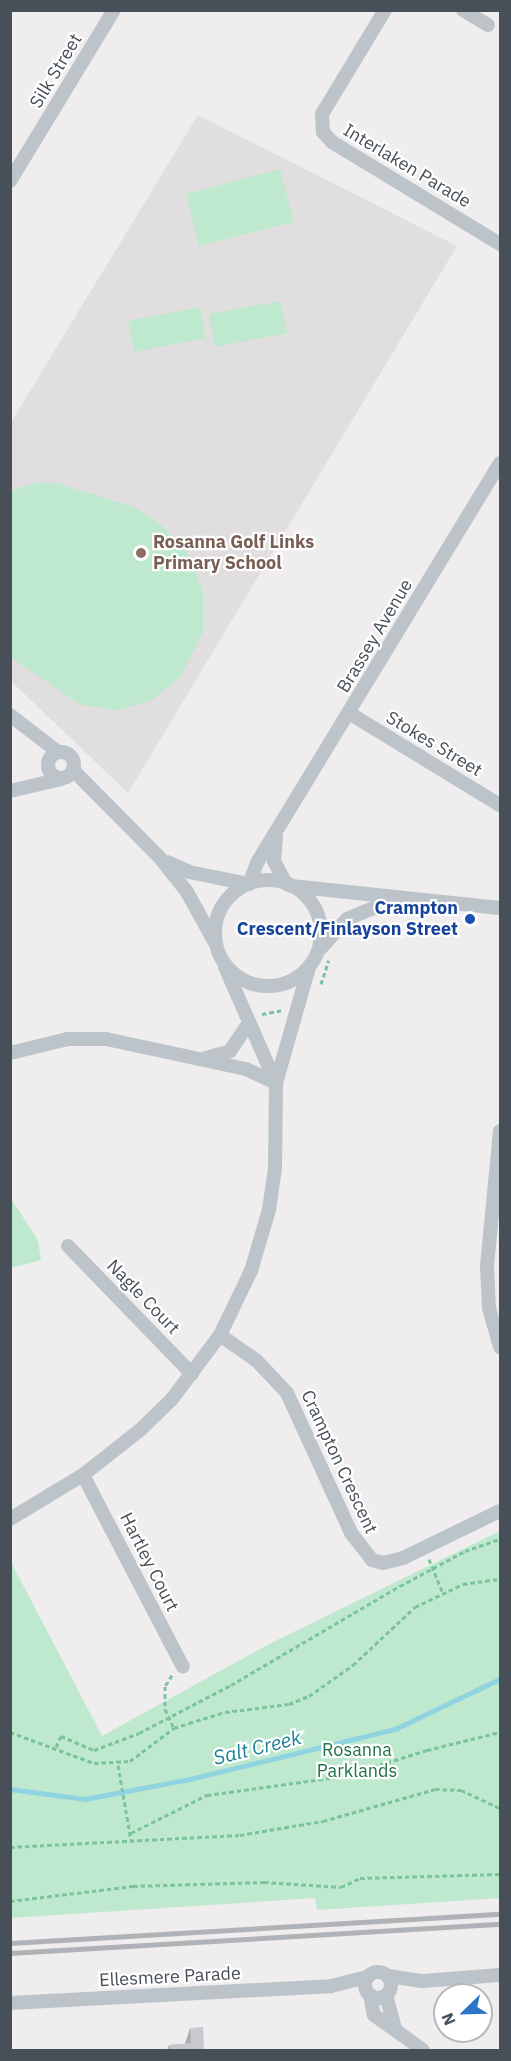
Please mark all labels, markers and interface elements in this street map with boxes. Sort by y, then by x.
street label: Silk Street [25,30,87,112]
street label: Interlaken Parade [339,119,475,213]
place label: Rosanna Golf Links Primary School [153,532,314,574]
marker: Rosanna Golf Links Primary School [134,546,148,560]
street label: Brassey Avenue [333,575,417,697]
street label: Stokes Street [382,707,486,781]
place label: Crampton Crescent/Finlayson Street [237,898,458,940]
marker: Crampton Crescent/Finlayson Street [463,912,477,926]
street label: Nagle Court [102,1255,184,1339]
street label: Crampton Crescent [296,1387,382,1537]
street label: Hartley Court [115,1509,183,1615]
water label: Salt Creek [211,1725,303,1769]
park label: Rosanna Parklands [317,1740,397,1782]
street label: Ellesmere Parade [99,1963,241,1991]
north arrow [433,1983,493,2043]
text: N [437,2010,460,2028]

